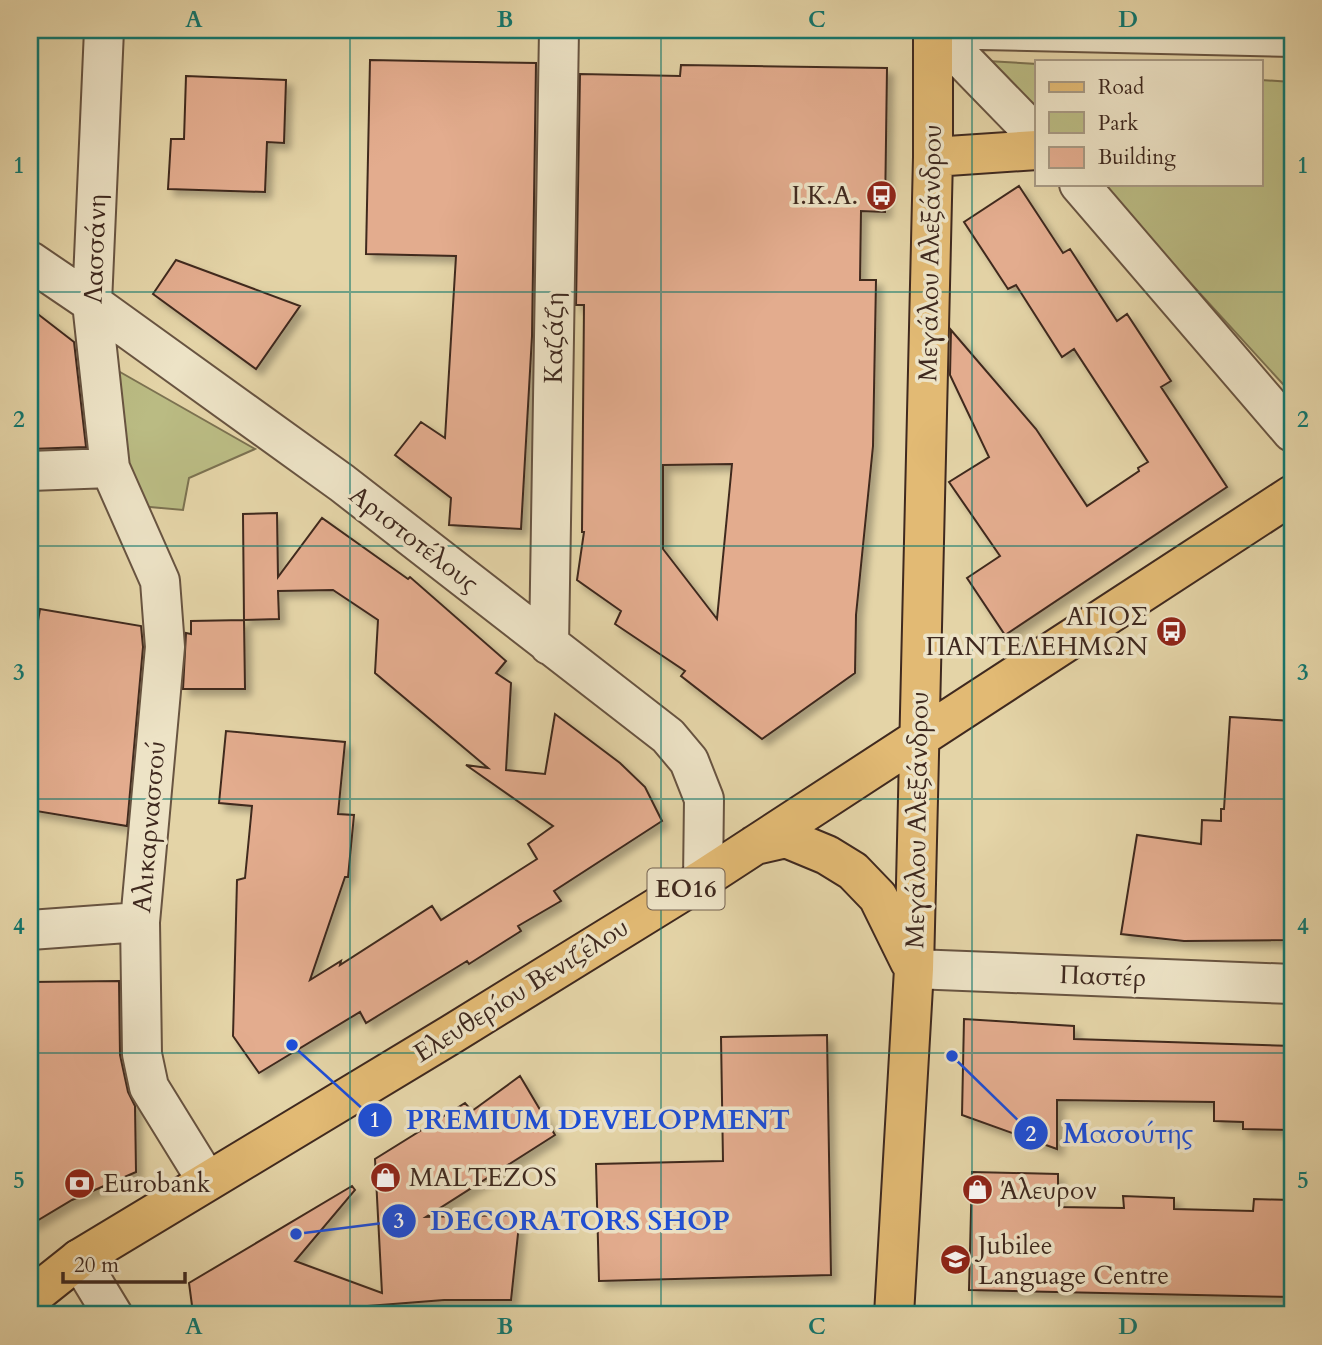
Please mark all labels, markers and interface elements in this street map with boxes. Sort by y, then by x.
text: A [185,4,203,35]
text: B [497,4,513,35]
text: C [808,4,826,35]
text: D [1118,4,1138,35]
legend [1035,60,1262,186]
text: Road [1098,73,1144,102]
text: Park [1098,109,1139,138]
street label: Μεγάλου Αλεξάνδρου [910,124,950,382]
text: Building [1098,143,1176,172]
text: 1 [13,150,25,181]
text: 1 [1297,150,1309,181]
place label: Ι.Κ.Α. [791,178,858,213]
bus stop icon: Ι.Κ.Α. [864,178,898,212]
street label: Λασσάνη [76,194,114,304]
street label: Καζάζη [536,292,572,384]
text: 2 [13,404,25,435]
text: 2 [1297,404,1309,435]
street label: Αριστοτέλους [342,477,486,601]
place label: ΑΓΙΟΣ ΠΑΝΤΕΛΕΗΜΩΝ [926,599,1148,664]
bus stop icon: ΑΓΙΟΣ ΠΑΝΤΕΛΕΗΜΩΝ [1154,614,1188,648]
text: 3 [13,657,25,688]
text: 3 [1297,657,1309,688]
street label: Μεγάλου Αλεξάνδρου [897,691,937,949]
street label: Αλικαρνασσού [124,740,174,914]
road number: ΕΟ16 [648,868,724,909]
street label: Ελευθερίου Βενιζέλου [407,910,635,1070]
text: 4 [13,911,25,942]
text: 4 [1297,911,1309,942]
street label: Παστέρ [1059,957,1147,995]
callout: PREMIUM DEVELOPMENT [357,1095,804,1144]
text: PREMIUM DEVELOPMENT [406,1101,790,1139]
text: 1 [370,1106,380,1135]
callout: Μασούτης [1014,1109,1208,1158]
text: Μασούτης [1063,1115,1193,1153]
text: 2 [1026,1120,1037,1149]
shop icon: MALTEZOS [369,1160,403,1194]
place label: MALTEZOS [409,1160,557,1195]
text: 5 [13,1165,25,1196]
text: 5 [1297,1165,1309,1196]
bank icon: Eurobank [63,1166,97,1200]
place label: Eurobank [103,1166,211,1201]
shop icon: Άλευρον [960,1173,994,1207]
place label: Άλευρον [1000,1173,1097,1208]
callout: DECORATORS SHOP [381,1196,744,1245]
text: DECORATORS SHOP [430,1202,730,1240]
text: 3 [394,1207,404,1236]
place label: Jubilee Language Centre [974,1228,1169,1293]
scale bar [63,1240,186,1284]
school or university icon: Jubilee Language Centre [938,1243,972,1277]
text: 20 m [74,1251,119,1280]
text: A [185,1311,203,1342]
text: B [497,1311,513,1342]
text: C [808,1311,826,1342]
text: D [1118,1311,1138,1342]

